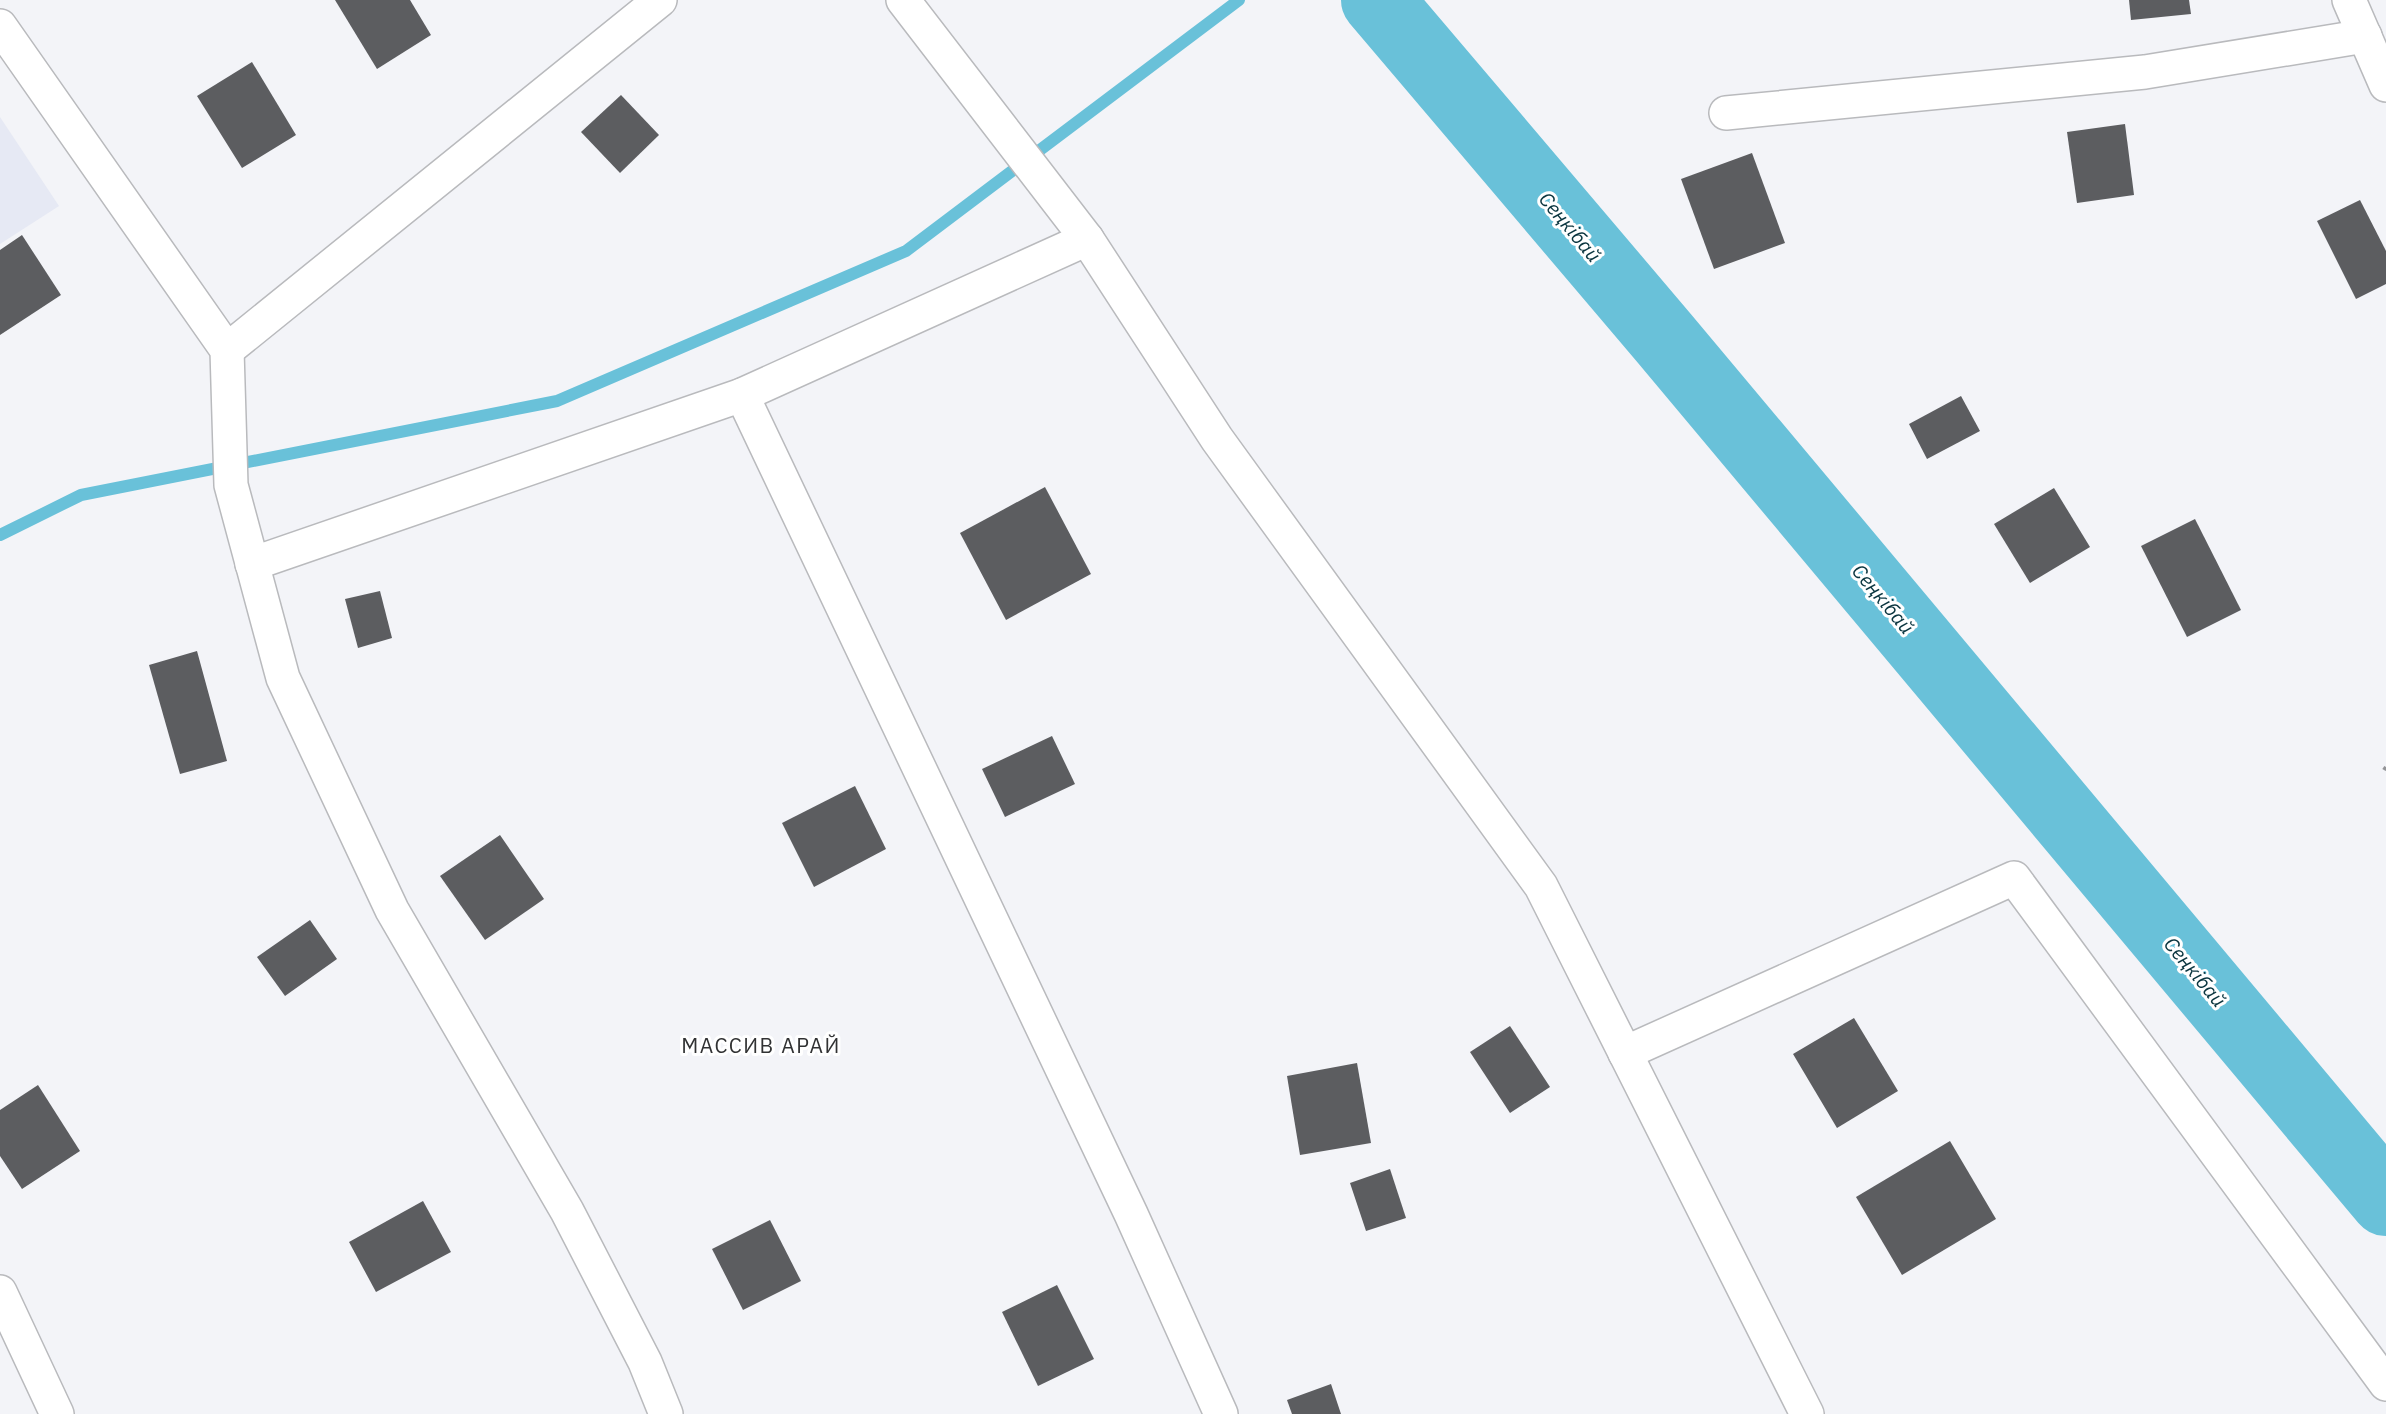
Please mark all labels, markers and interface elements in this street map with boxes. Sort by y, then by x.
water label: Сеңкібай [1533,186,1608,267]
water label: Сеңкібай [1846,558,1921,639]
water label: Сеңкібай [2158,931,2233,1012]
district label: МАССИВ АРАЙ [681,1031,841,1059]

